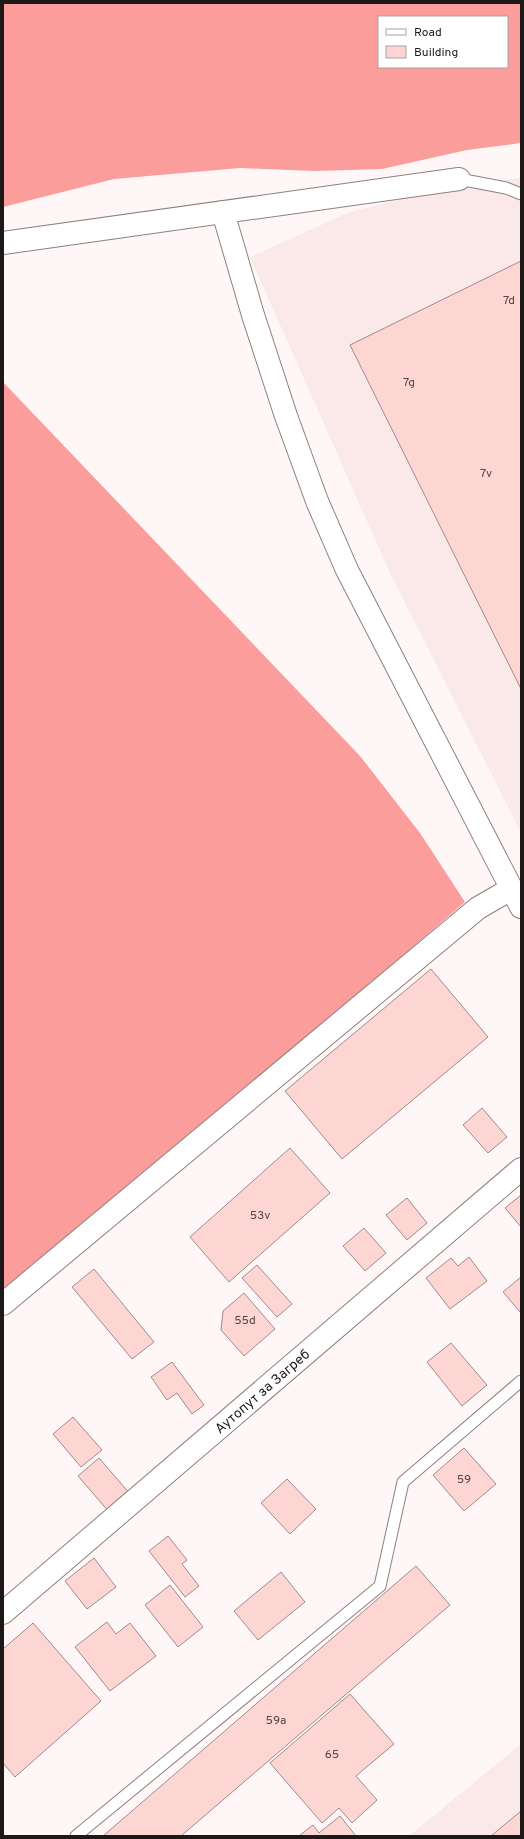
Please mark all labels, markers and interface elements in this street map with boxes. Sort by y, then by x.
legend [378,16,508,68]
text: Road [414,25,442,41]
text: Building [414,45,458,61]
house number: 7d [503,293,515,309]
house number: 7g [403,375,415,391]
house number: 7v [480,466,492,482]
house number: 53v [250,1208,270,1224]
house number: 55d [234,1313,256,1329]
street label: Аутопут за Загреб [212,1346,314,1438]
house number: 59 [457,1472,471,1488]
house number: 59a [266,1713,286,1729]
house number: 65 [325,1747,339,1763]

